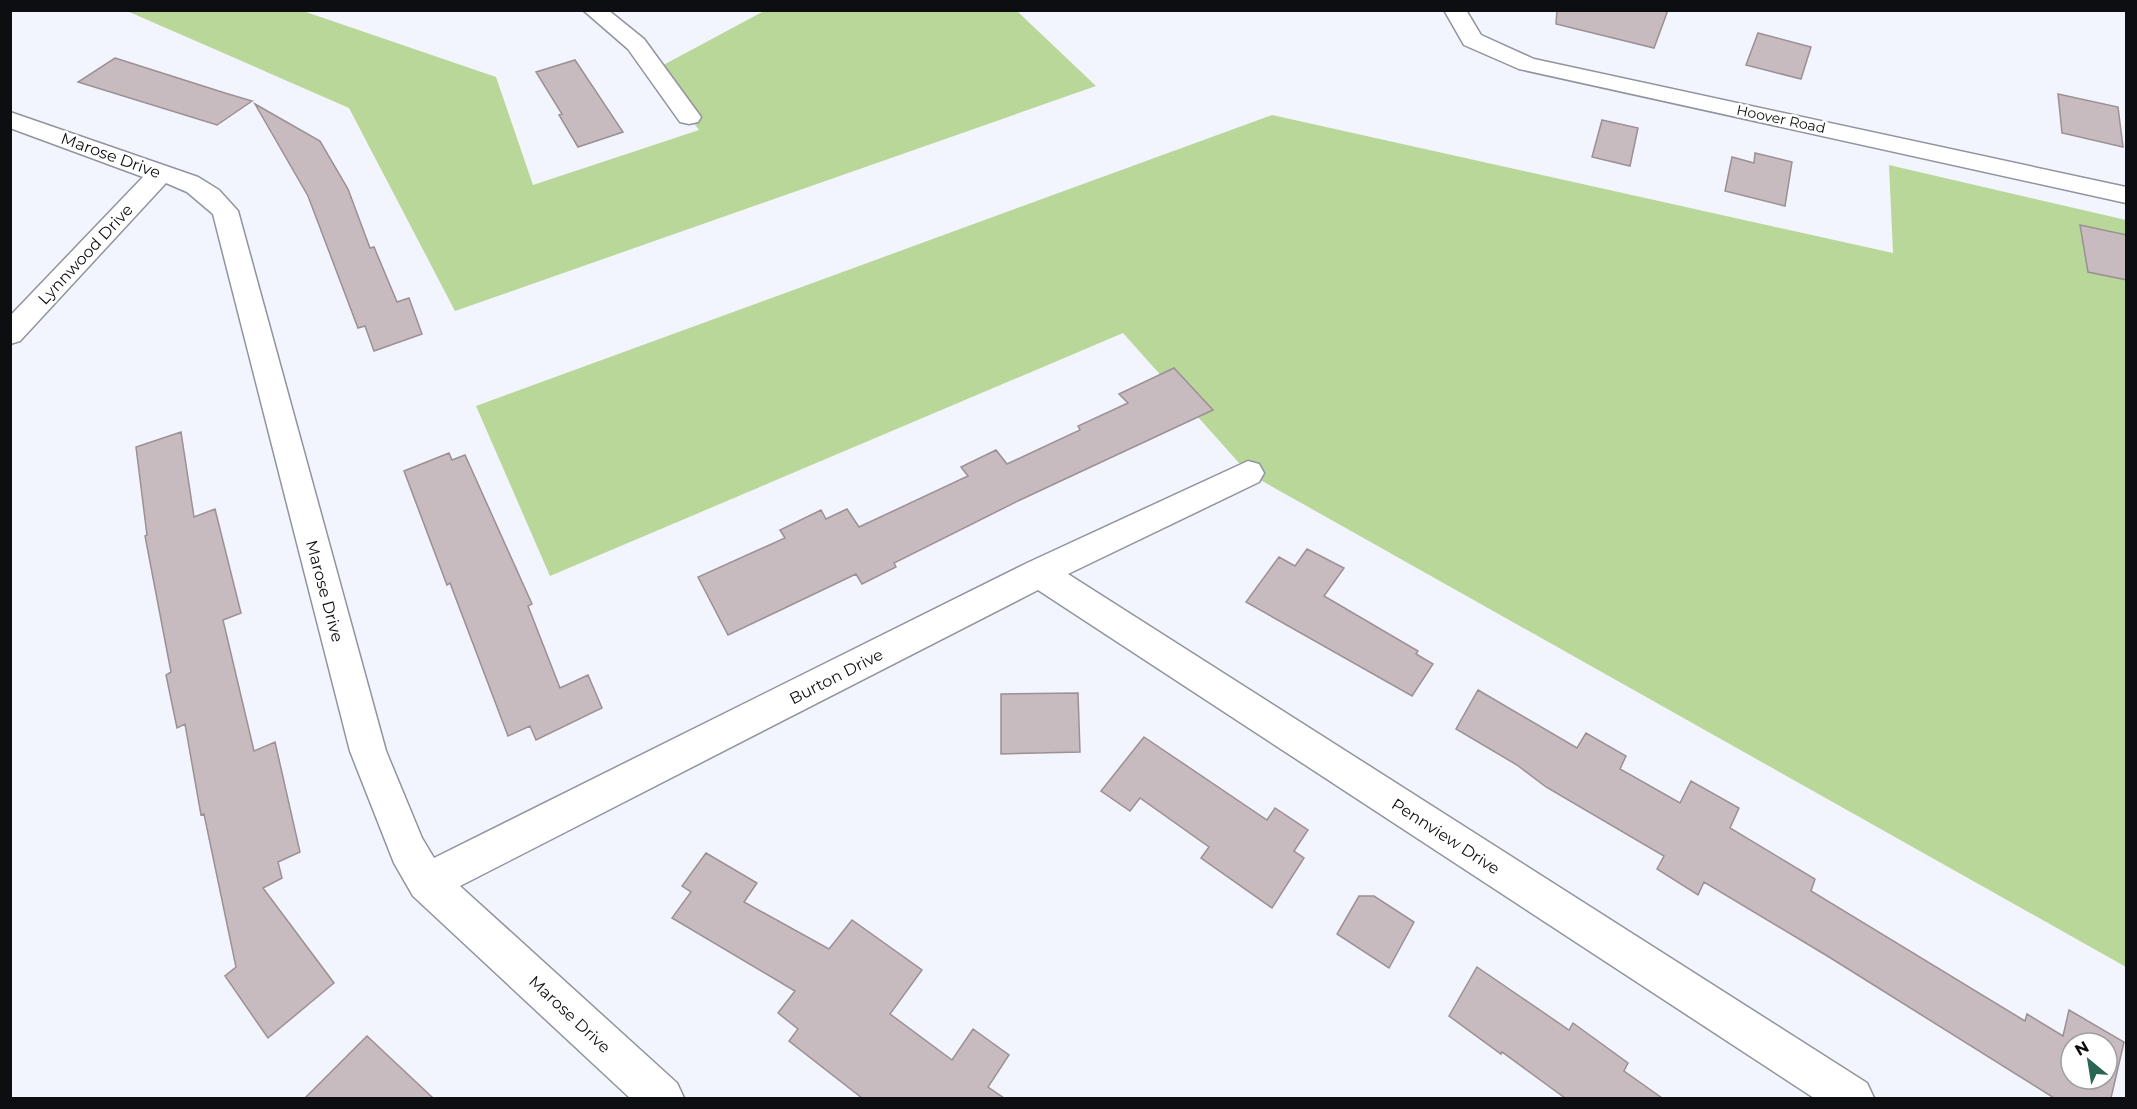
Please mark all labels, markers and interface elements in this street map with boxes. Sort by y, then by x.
street label: Hoover Road [1735,101,1827,137]
street label: Marose Drive [58,129,163,182]
street label: Lynnwood Drive [34,200,137,309]
street label: Marose Drive [302,538,347,644]
street label: Burton Drive [786,645,886,708]
street label: Pennview Drive [1388,794,1503,878]
street label: Marose Drive [525,972,614,1057]
north arrow [2059,1031,2119,1091]
text: N [2071,1037,2092,1060]

